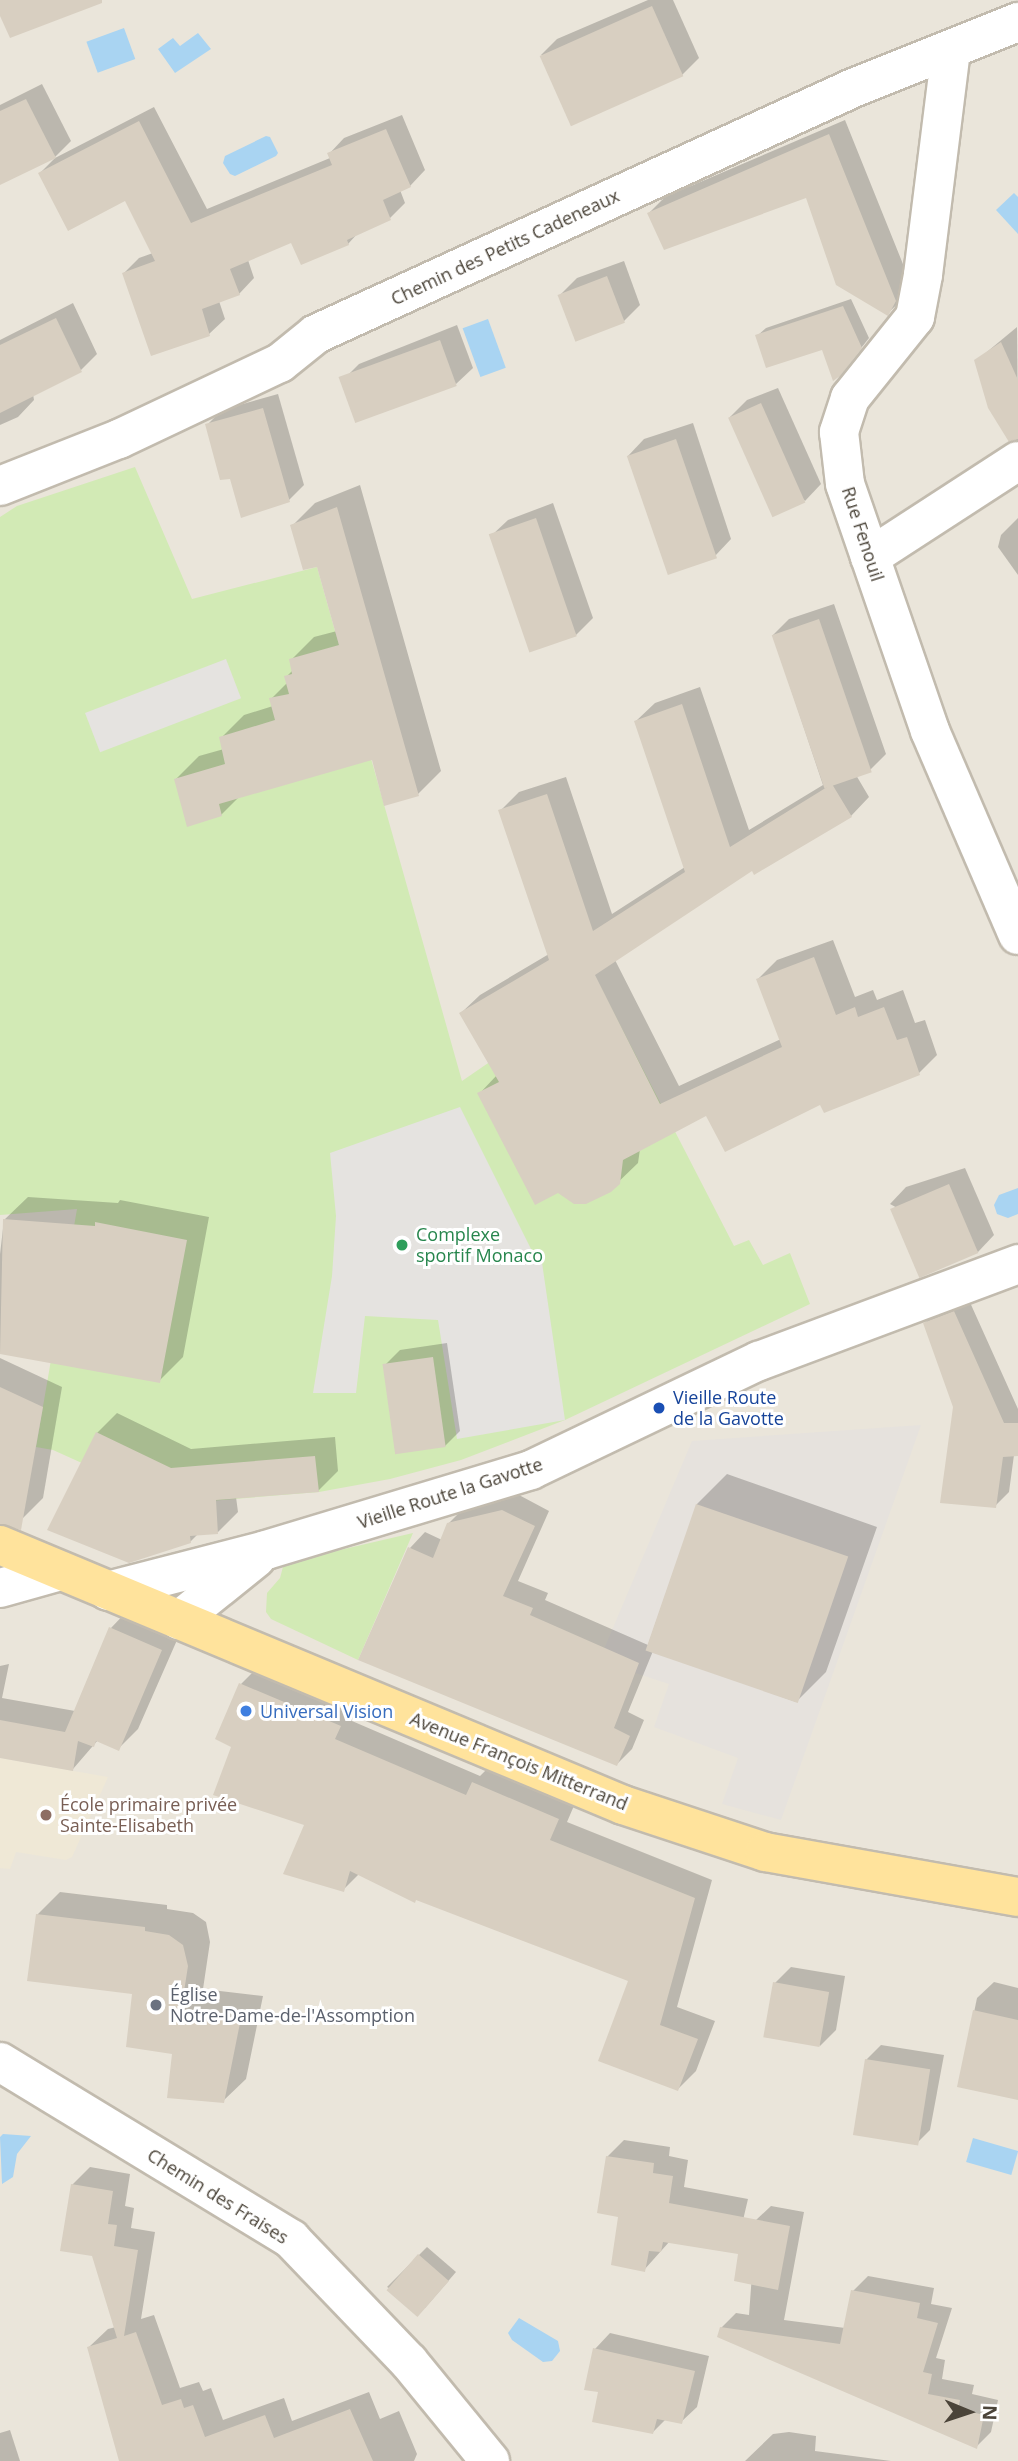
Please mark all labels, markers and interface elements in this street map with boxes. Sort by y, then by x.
street label: Chemin des Petits Cadeneaux [387,185,623,309]
street label: Rue Fenouil [838,484,888,584]
place label: Complexe sportif Monaco [416,1224,543,1266]
marker: Complexe sportif Monaco [394,1237,410,1253]
place label: Vieille Route de la Gavotte [673,1387,784,1430]
marker: Vieille Route de la Gavotte [651,1400,667,1416]
street label: Vieille Route la Gavotte [355,1453,545,1533]
place label: Universal Vision [260,1700,393,1722]
marker: Universal Vision [238,1703,254,1719]
street label: Avenue François Mitterrand [407,1707,631,1815]
place label: École primaire privée Sainte-Elisabeth [60,1794,237,1836]
marker: École primaire privée Sainte-Elisabeth [38,1807,54,1823]
place label: Église Notre-Dame-de-l'Assomption [170,1984,415,2026]
marker: Église Notre-Dame-de-l'Assomption [148,1997,164,2013]
street label: Chemin des Fraises [143,2144,293,2248]
north arrow [934,2377,1004,2447]
text: N [977,2405,1003,2421]

